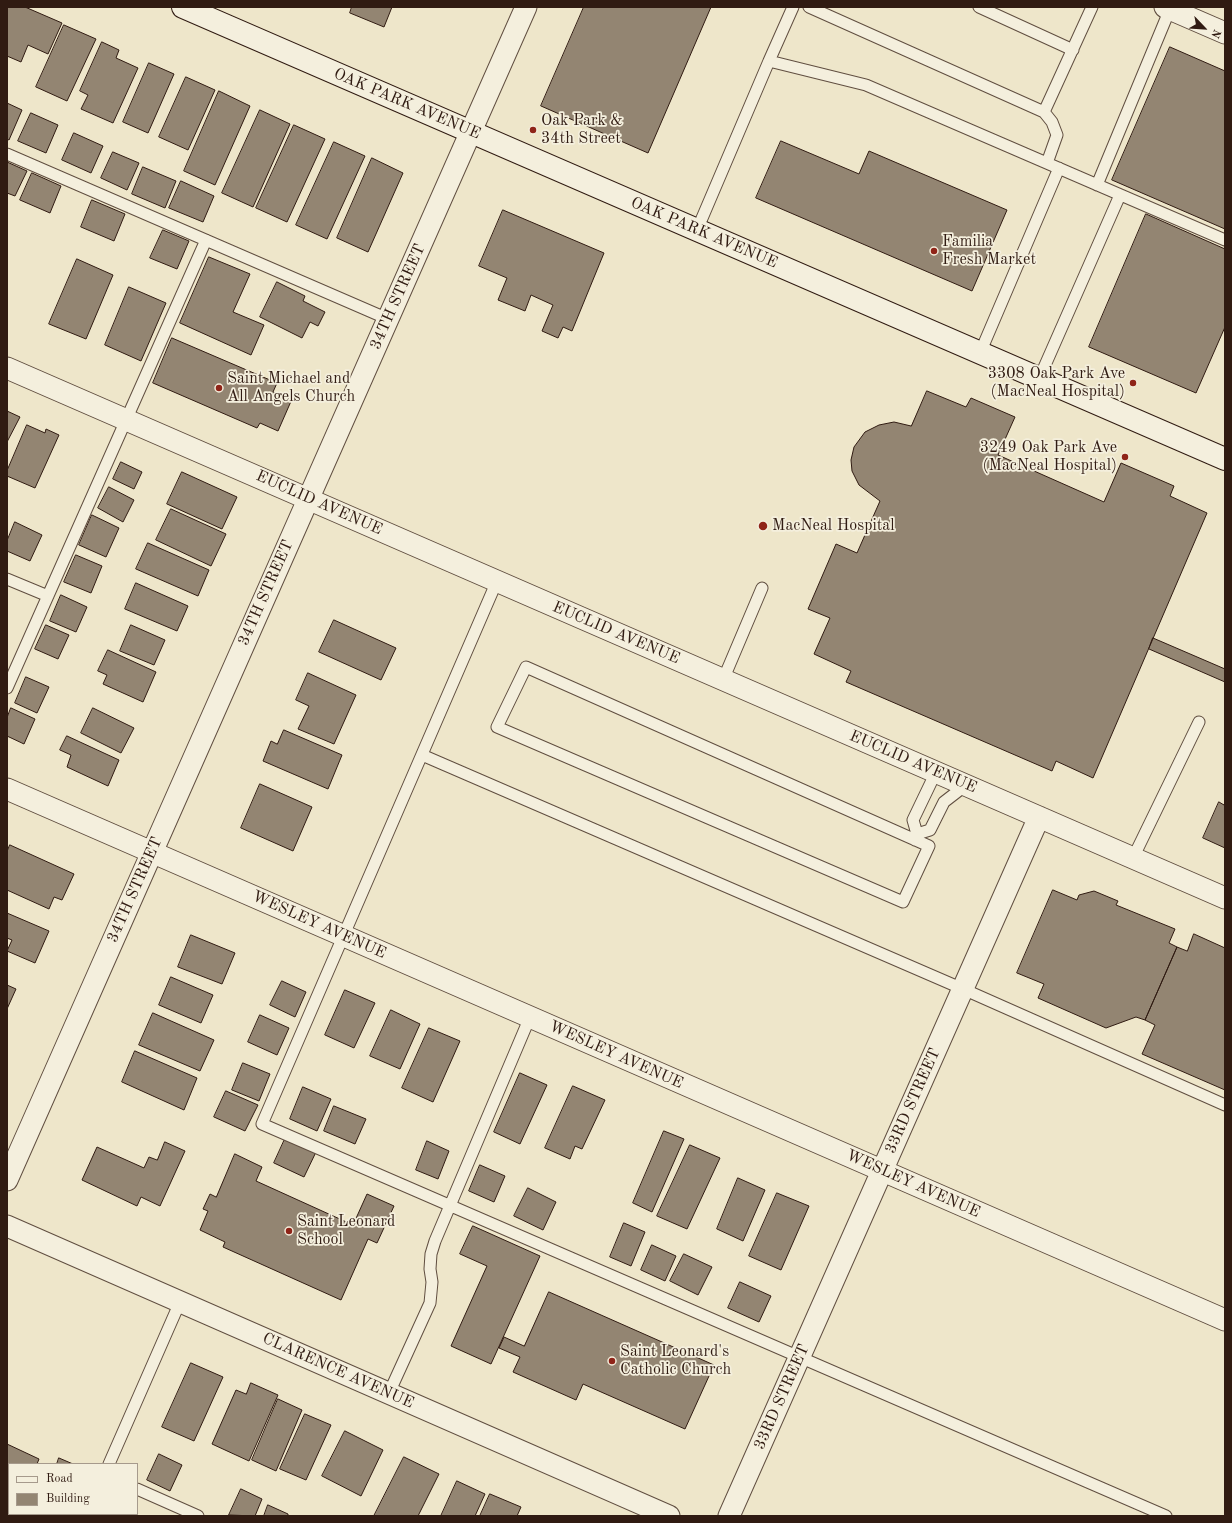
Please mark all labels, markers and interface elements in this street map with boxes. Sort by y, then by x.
north arrow [1184,8,1224,48]
text: N [1209,27,1222,39]
street label: OAK PARK AVENUE [331,64,483,144]
place label: Oak Park & 34th Street [541,111,623,149]
marker: Oak Park & 34th Street [528,125,538,135]
street label: OAK PARK AVENUE [628,193,780,273]
place label: Familia Fresh Market [942,232,1036,270]
street label: 34TH STREET [366,241,430,353]
marker: Familia Fresh Market [929,246,939,256]
place label: 3308 Oak Park Ave (MacNeal Hospital) [988,364,1125,402]
place label: Saint Michael and All Angels Church [227,369,355,407]
marker: 3308 Oak Park Ave (MacNeal Hospital) [1128,378,1138,388]
marker: Saint Michael and All Angels Church [214,383,224,393]
place label: 3249 Oak Park Ave (MacNeal Hospital) [980,438,1117,476]
marker: 3249 Oak Park Ave (MacNeal Hospital) [1120,452,1130,462]
street label: EUCLID AVENUE [253,466,385,540]
place label: MacNeal Hospital [772,516,895,536]
marker: MacNeal Hospital [757,520,769,532]
street label: 34TH STREET [234,537,298,649]
street label: EUCLID AVENUE [549,597,683,669]
street label: EUCLID AVENUE [846,726,980,798]
street label: 34TH STREET [103,834,167,946]
street label: WESLEY AVENUE [249,887,389,963]
street label: WESLEY AVENUE [546,1017,686,1093]
street label: 33RD STREET [881,1045,945,1157]
street label: WESLEY AVENUE [843,1146,983,1222]
place label: Saint Leonard School [297,1212,395,1250]
marker: Saint Leonard School [284,1226,294,1236]
street label: CLARENCE AVENUE [259,1329,417,1413]
street label: 33RD STREET [750,1341,814,1453]
place label: Saint Leonard's Catholic Church [620,1342,731,1380]
marker: Saint Leonard's Catholic Church [607,1356,617,1366]
legend [8,1463,138,1515]
text: Road [46,1473,73,1485]
text: Building [46,1493,90,1505]

